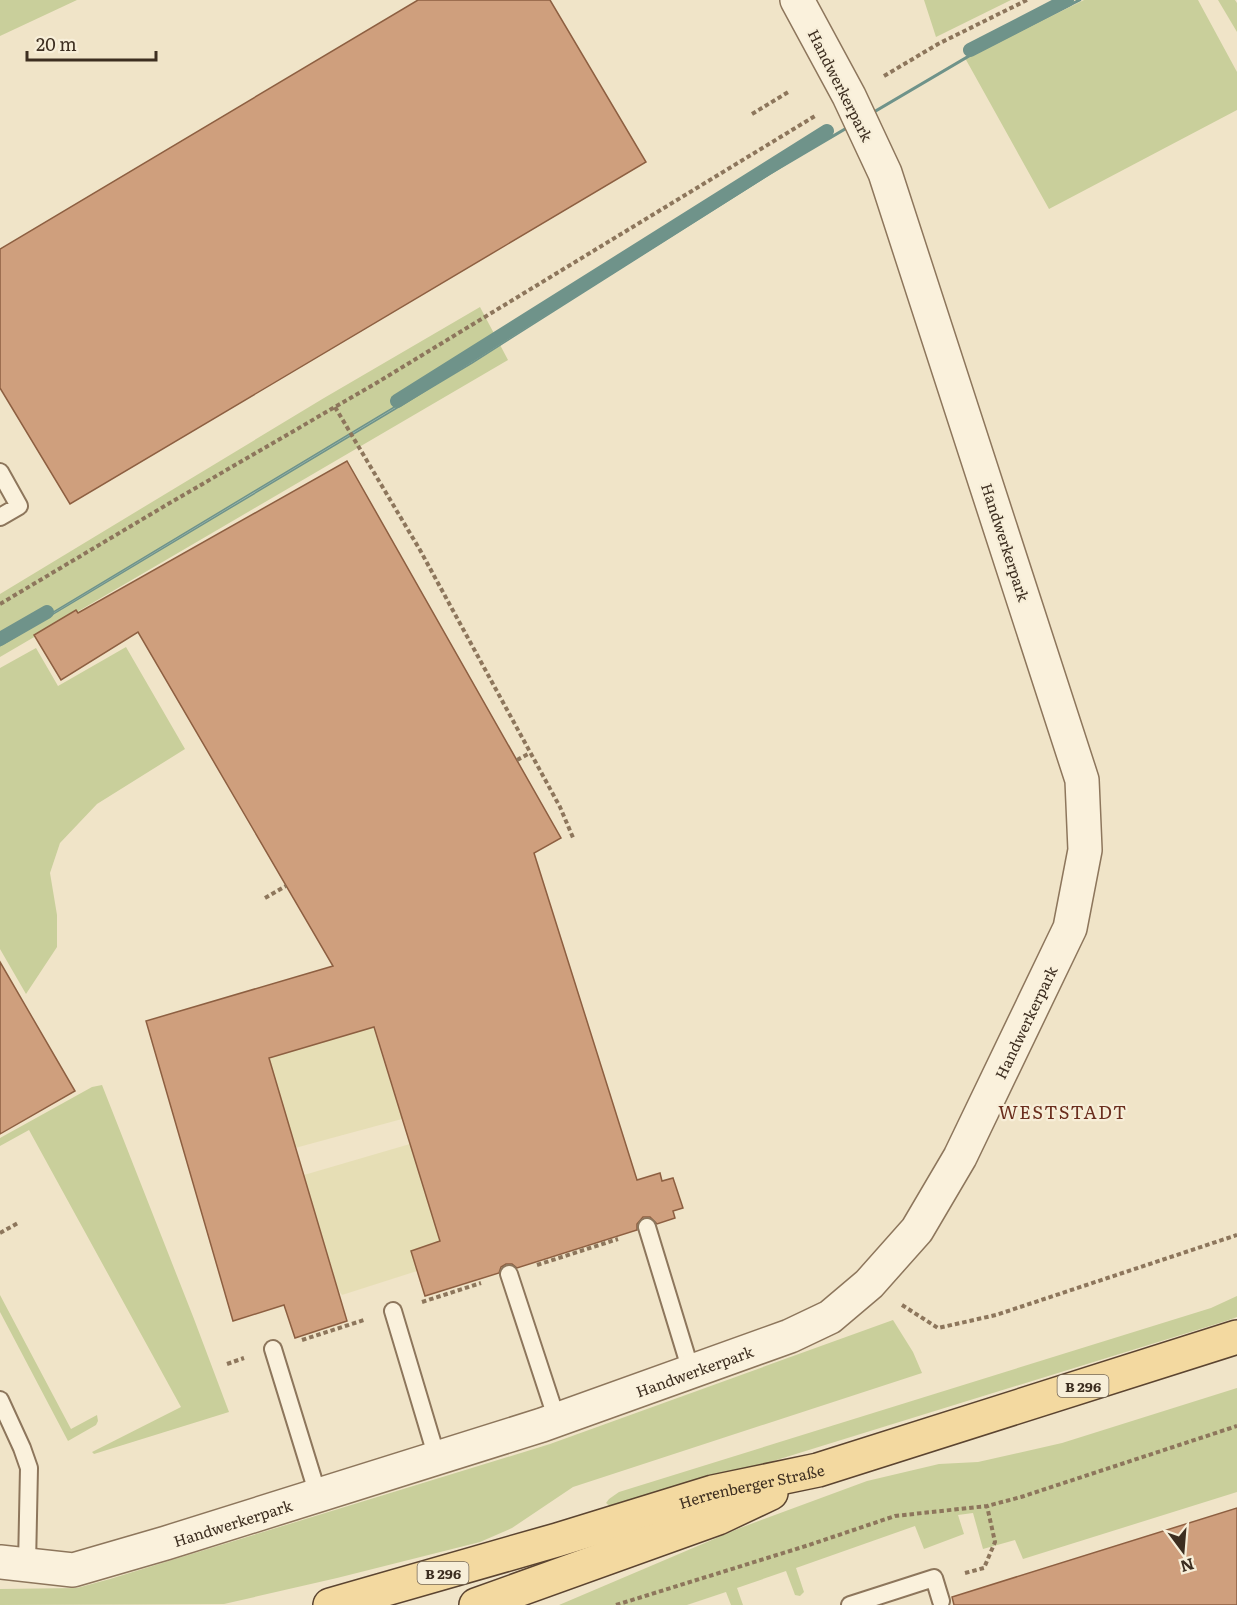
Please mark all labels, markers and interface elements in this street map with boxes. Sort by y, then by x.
scale bar [27,24,156,62]
street label: Handwerkerpark [803,25,880,146]
text: 20 m [36,30,77,57]
street label: Handwerkerpark [976,480,1036,605]
street label: Handwerkerpark [988,961,1062,1083]
district label: WESTSTADT [998,1098,1128,1125]
street label: Handwerkerpark [632,1338,757,1402]
road number: B 296 [1058,1375,1108,1397]
street label: Herrenberger Straße [676,1457,827,1513]
street label: Handwerkerpark [170,1492,296,1552]
north arrow [1153,1521,1213,1581]
text: N [1178,1553,1197,1580]
road number: B 296 [418,1562,468,1584]

